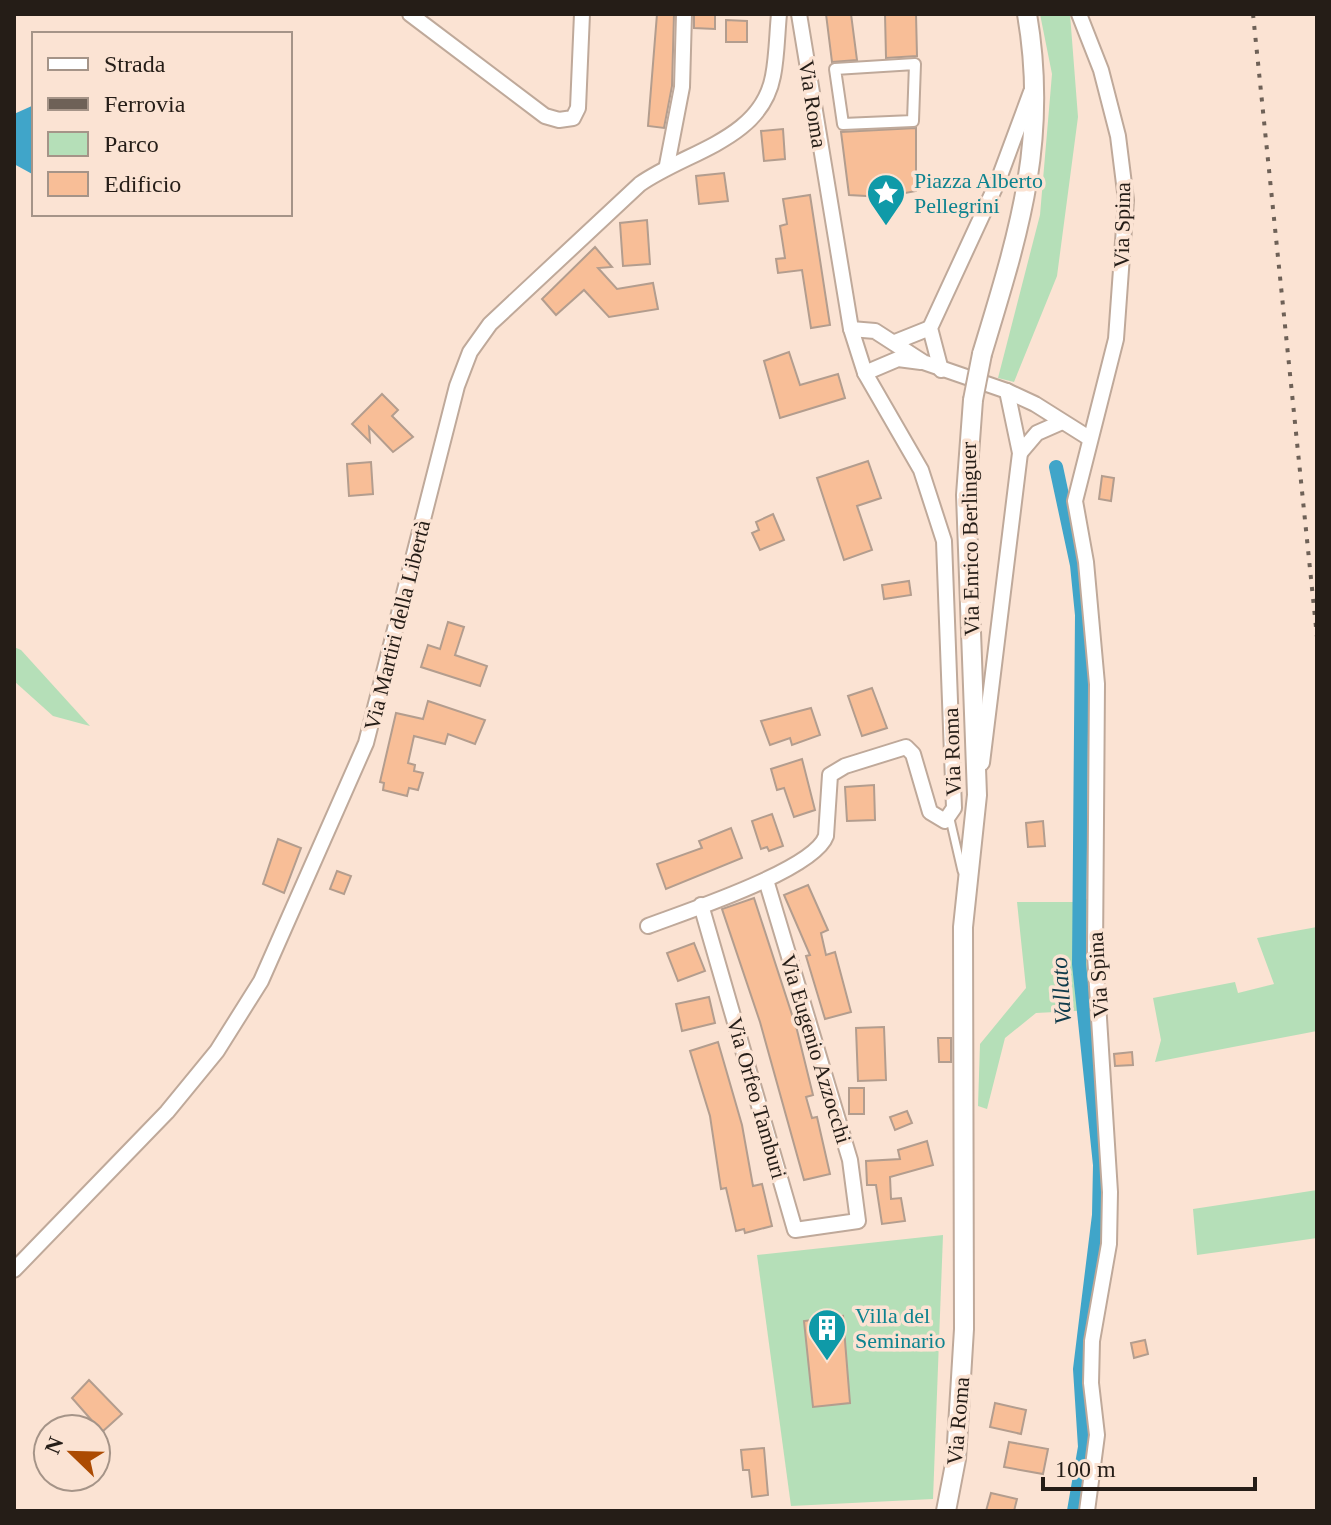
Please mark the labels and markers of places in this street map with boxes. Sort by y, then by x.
place label: Piazza Alberto Pellegrini [914,168,1043,218]
place icon: Piazza Alberto Pellegrini [865,172,907,227]
place label: Villa del Seminario [855,1303,945,1353]
building icon: Villa del Seminario [806,1307,848,1362]

